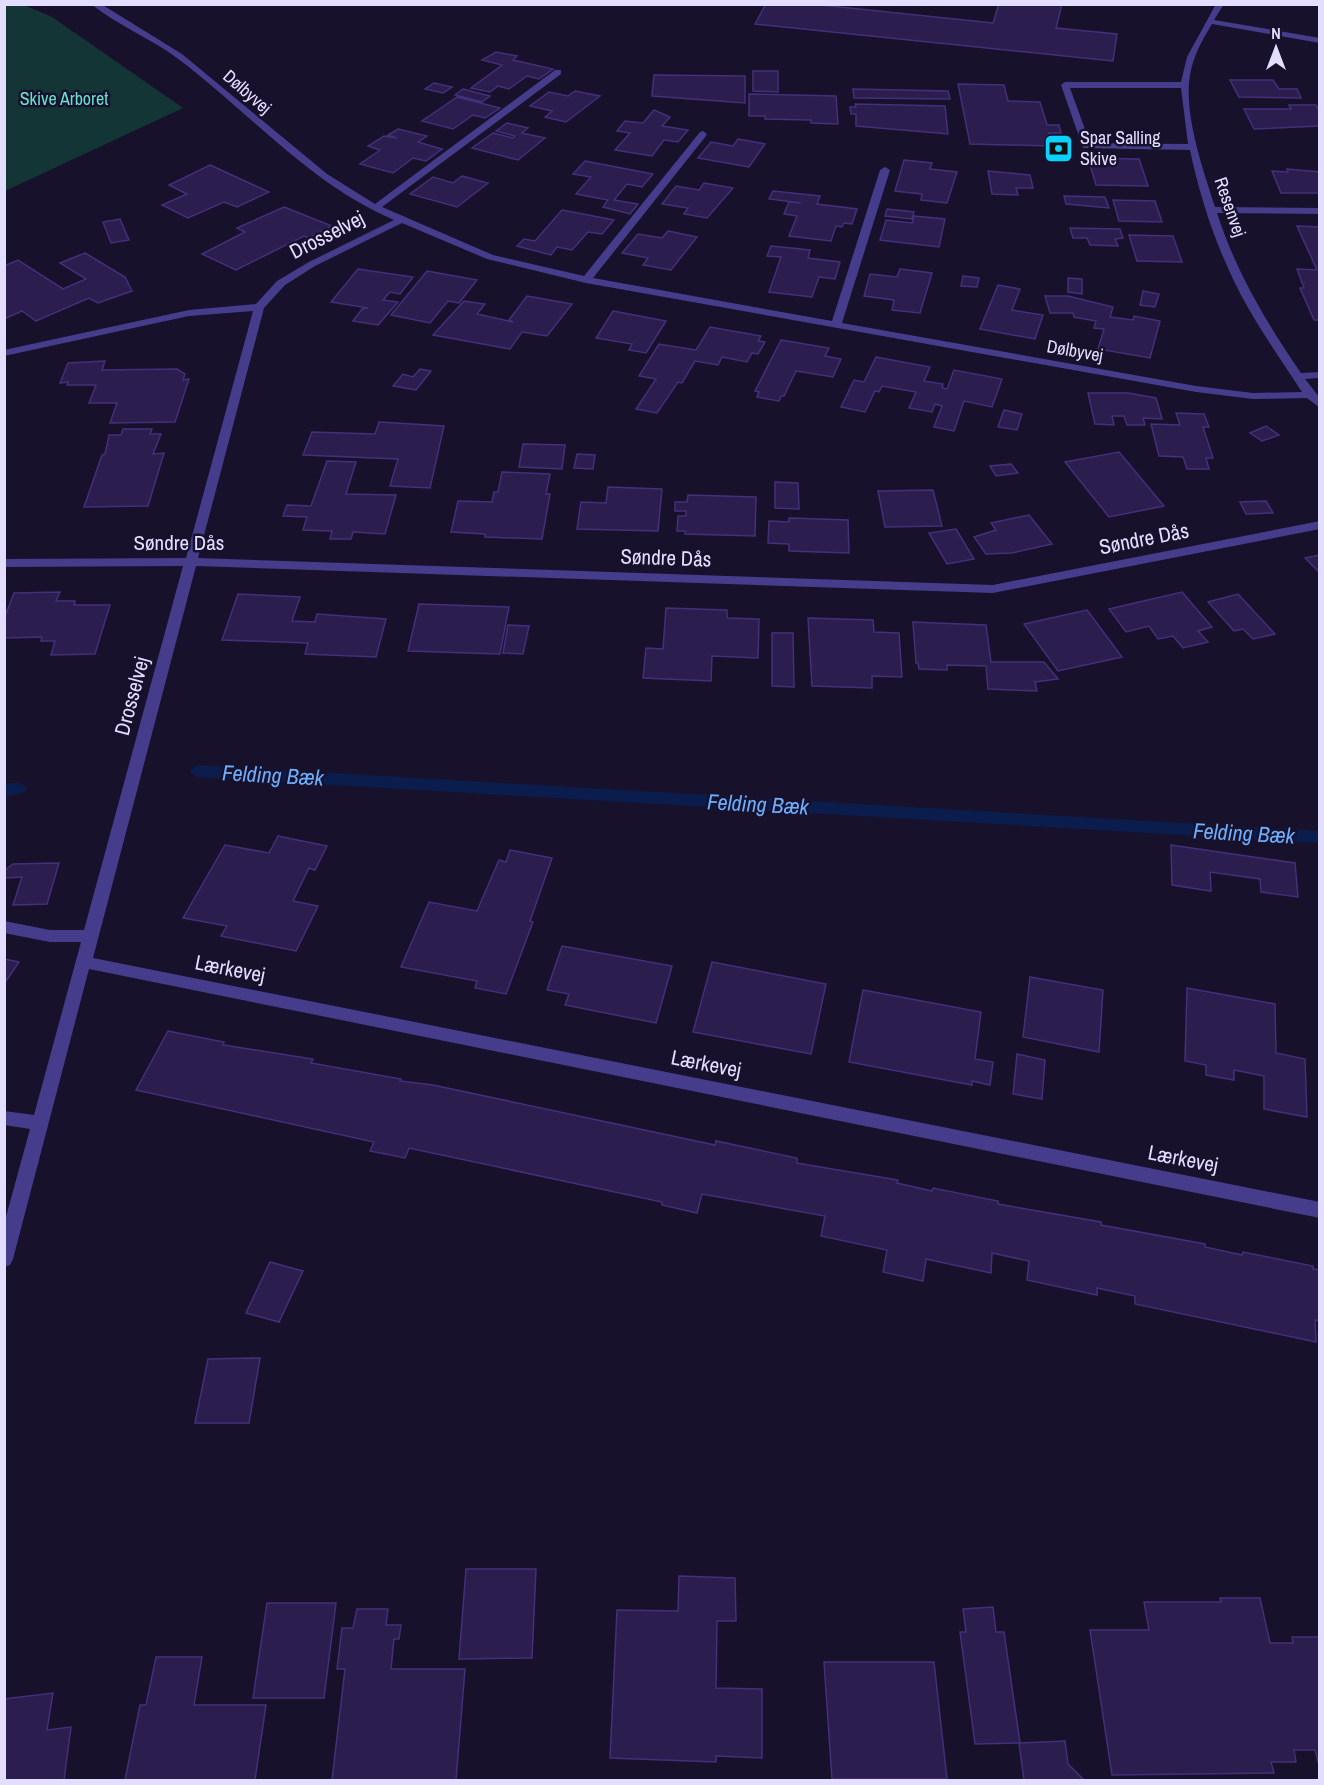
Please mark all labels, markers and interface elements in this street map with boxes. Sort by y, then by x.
north arrow [1246,18,1306,78]
text: N [1271,22,1281,44]
street label: Dølbyvej [218,64,277,120]
park label: Skive Arboret [20,86,108,111]
place label: Spar Salling Skive [1080,125,1161,171]
bank icon: Spar Salling Skive [1043,132,1075,164]
street label: Resenvej [1209,174,1252,240]
street label: Drosselvej [284,203,369,266]
street label: Dølbyvej [1045,333,1105,368]
street label: Søndre Dås [1097,516,1191,561]
street label: Søndre Dås [134,528,224,557]
street label: Søndre Dås [620,541,712,574]
street label: Drosselvej [107,653,156,738]
water label: Felding Bæk [221,757,325,793]
water label: Felding Bæk [706,786,810,822]
water label: Felding Bæk [1192,815,1296,851]
street label: Lærkevej [193,948,268,989]
street label: Lærkevej [669,1043,744,1084]
street label: Lærkevej [1146,1138,1221,1179]

